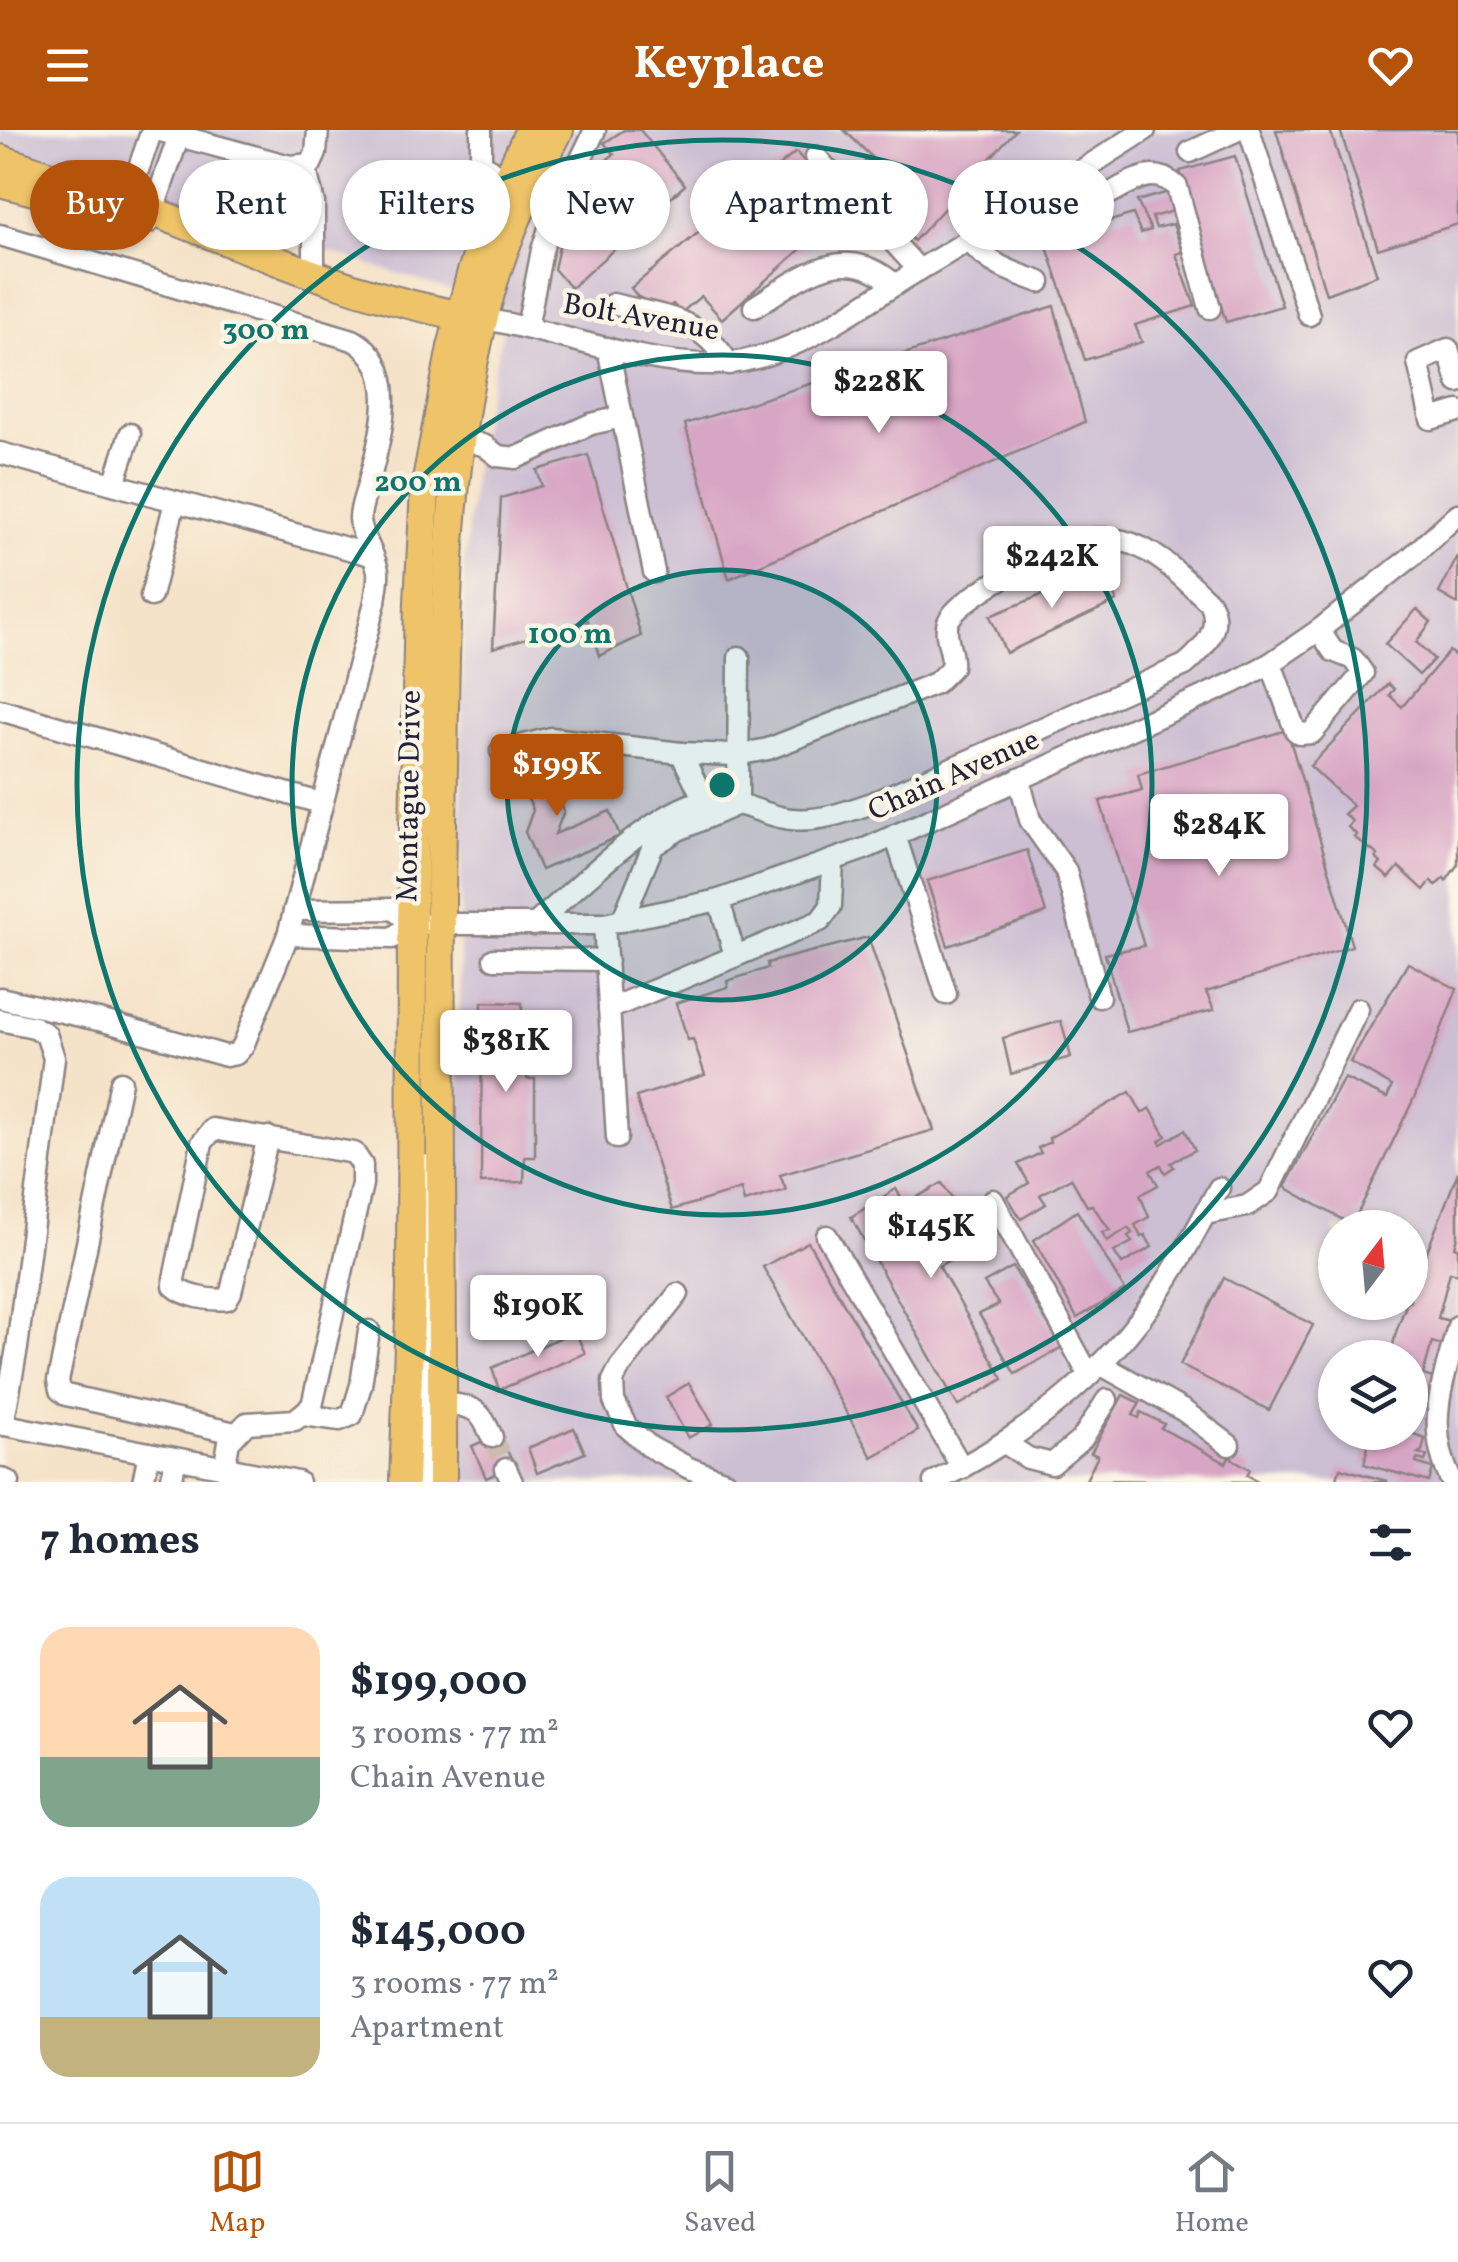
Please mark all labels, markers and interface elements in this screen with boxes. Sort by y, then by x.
text: Keyplace [634,34,824,97]
icon: menu [40,38,95,93]
icon: heart [1363,38,1418,93]
chip: Buy [30,160,159,250]
chip: Rent [179,160,322,250]
chip: Filters [342,160,510,250]
chip: New [530,160,670,250]
chip: Apartment [690,160,928,250]
chip: House [948,160,1114,250]
street label: Bolt Avenue [560,284,722,352]
text: 300 m [222,310,310,352]
pin: $228K [809,351,949,436]
text: $228K [833,361,925,405]
text: 200 m [374,462,462,504]
pin: $242K [982,526,1122,611]
text: $242K [1005,536,1099,580]
text: 100 m [528,614,612,656]
street label: Montague Drive [387,689,433,903]
street label: Chain Avenue [862,720,1046,832]
pin: $199K [487,734,627,819]
text: $199K [512,744,602,788]
centre of rings [704,767,740,803]
pin: $284K [1149,794,1289,879]
text: $284K [1172,804,1266,848]
pin: $381K [436,1010,576,1095]
text: $381K [462,1020,550,1064]
pin: $145K [861,1196,1001,1281]
text: $145K [887,1206,975,1250]
north arrow [1318,1210,1428,1320]
map controls [1318,1210,1428,1450]
pin: $190K [468,1275,608,1360]
text: $190K [492,1285,584,1329]
button: layers [1318,1340,1428,1450]
text: 7 homes [40,1513,200,1572]
icon: filters [1363,1515,1418,1570]
text: $199,000 [350,1654,527,1713]
icon: home [120,1667,240,1787]
icon: heart [1363,1700,1418,1755]
text: 3 rooms · 77 m² [350,1713,559,1757]
text: Chain Avenue [350,1757,546,1801]
text: $145,000 [350,1904,526,1963]
icon: home [120,1917,240,2037]
icon: heart [1363,1950,1418,2005]
text: 3 rooms · 77 m² [350,1963,559,2007]
text: Apartment [350,2007,504,2051]
tab: Map [209,2144,265,2243]
tab: Saved [684,2144,756,2243]
tab: Home [1175,2144,1249,2243]

